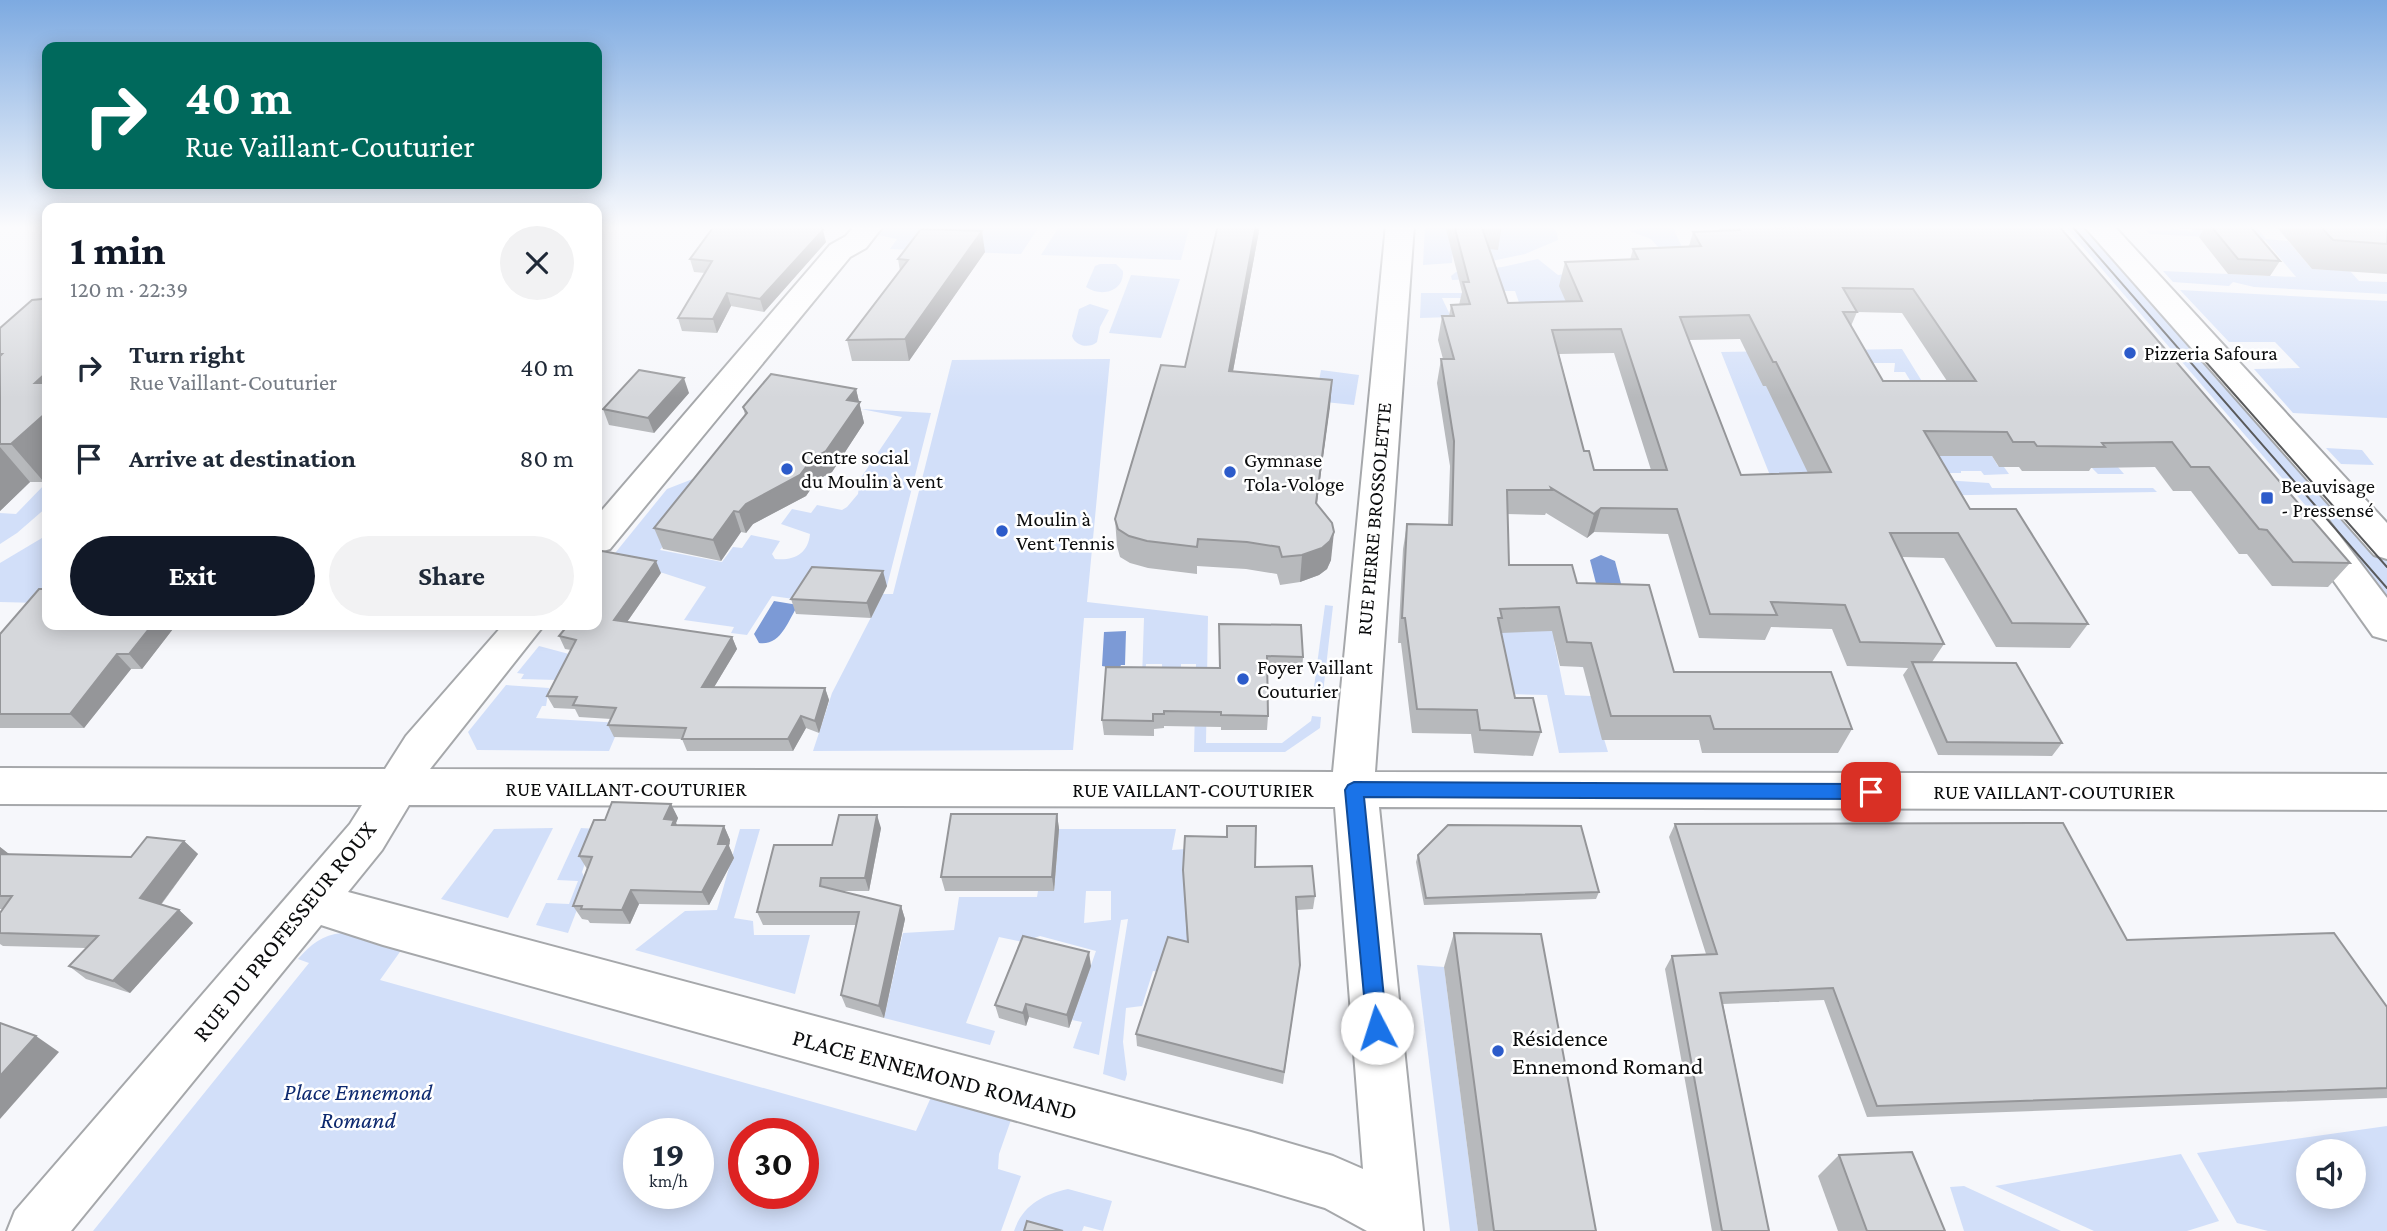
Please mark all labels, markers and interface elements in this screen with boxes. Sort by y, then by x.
icon: right [70,70,161,161]
text: 40 m [185,70,292,125]
text: Rue Vaillant-Couturier [185,128,475,164]
text: 1 min [70,226,166,273]
button: close [500,226,574,300]
text: 120 m · 22:39 [70,276,188,302]
text: Turn right [129,340,245,369]
place label: Pizzeria Safoura [2144,341,2278,365]
marker: Pizzeria Safoura [2122,345,2138,361]
icon: right [70,349,108,387]
text: 40 m [520,353,574,382]
text: Rue Vaillant-Couturier [129,369,337,395]
street label: RUE PIERRE BROSSOLETTE [1352,401,1396,637]
icon: arrive [70,440,108,478]
text: Arrive at destination [129,444,356,473]
text: 80 m [520,444,574,473]
place label: Centre social du Moulin à vent [801,445,944,493]
place label: Gymnase Tola-Vologe [1244,448,1344,496]
marker: Centre social du Moulin à vent [779,461,795,477]
marker: Gymnase Tola-Vologe [1222,464,1238,480]
place label: Beauvisage - Pressensé [2281,474,2375,522]
marker: Beauvisage - Pressensé [2259,490,2275,506]
place label: Moulin à Vent Tennis [1016,507,1115,555]
marker: Moulin à Vent Tennis [994,523,1010,539]
button: Exit [70,536,315,616]
button: Share [329,536,574,616]
place label: Foyer Vaillant Couturier [1257,655,1374,703]
marker: Foyer Vaillant Couturier [1235,671,1251,687]
pin [1841,762,1901,822]
icon: arrive [1852,773,1890,811]
street label: RUE VAILLANT-COUTURIER [505,777,747,801]
street label: RUE VAILLANT-COUTURIER [1072,778,1314,802]
street label: RUE VAILLANT-COUTURIER [1933,780,2175,804]
street label: RUE DU PROFESSEUR ROUX [187,815,381,1046]
position arrow [1340,991,1414,1065]
street label: PLACE ENNEMOND ROMAND [790,1023,1080,1125]
place label: Résidence Ennemond Romand [1512,1024,1704,1079]
marker: Résidence Ennemond Romand [1490,1043,1506,1059]
park label: Place Ennemond Romand [284,1078,433,1133]
speed limit sign: 30 [728,1118,819,1209]
text: 19 [652,1135,685,1174]
map controls [2296,1139,2366,1209]
button: sound [2296,1139,2366,1209]
text: km/h [649,1171,688,1191]

